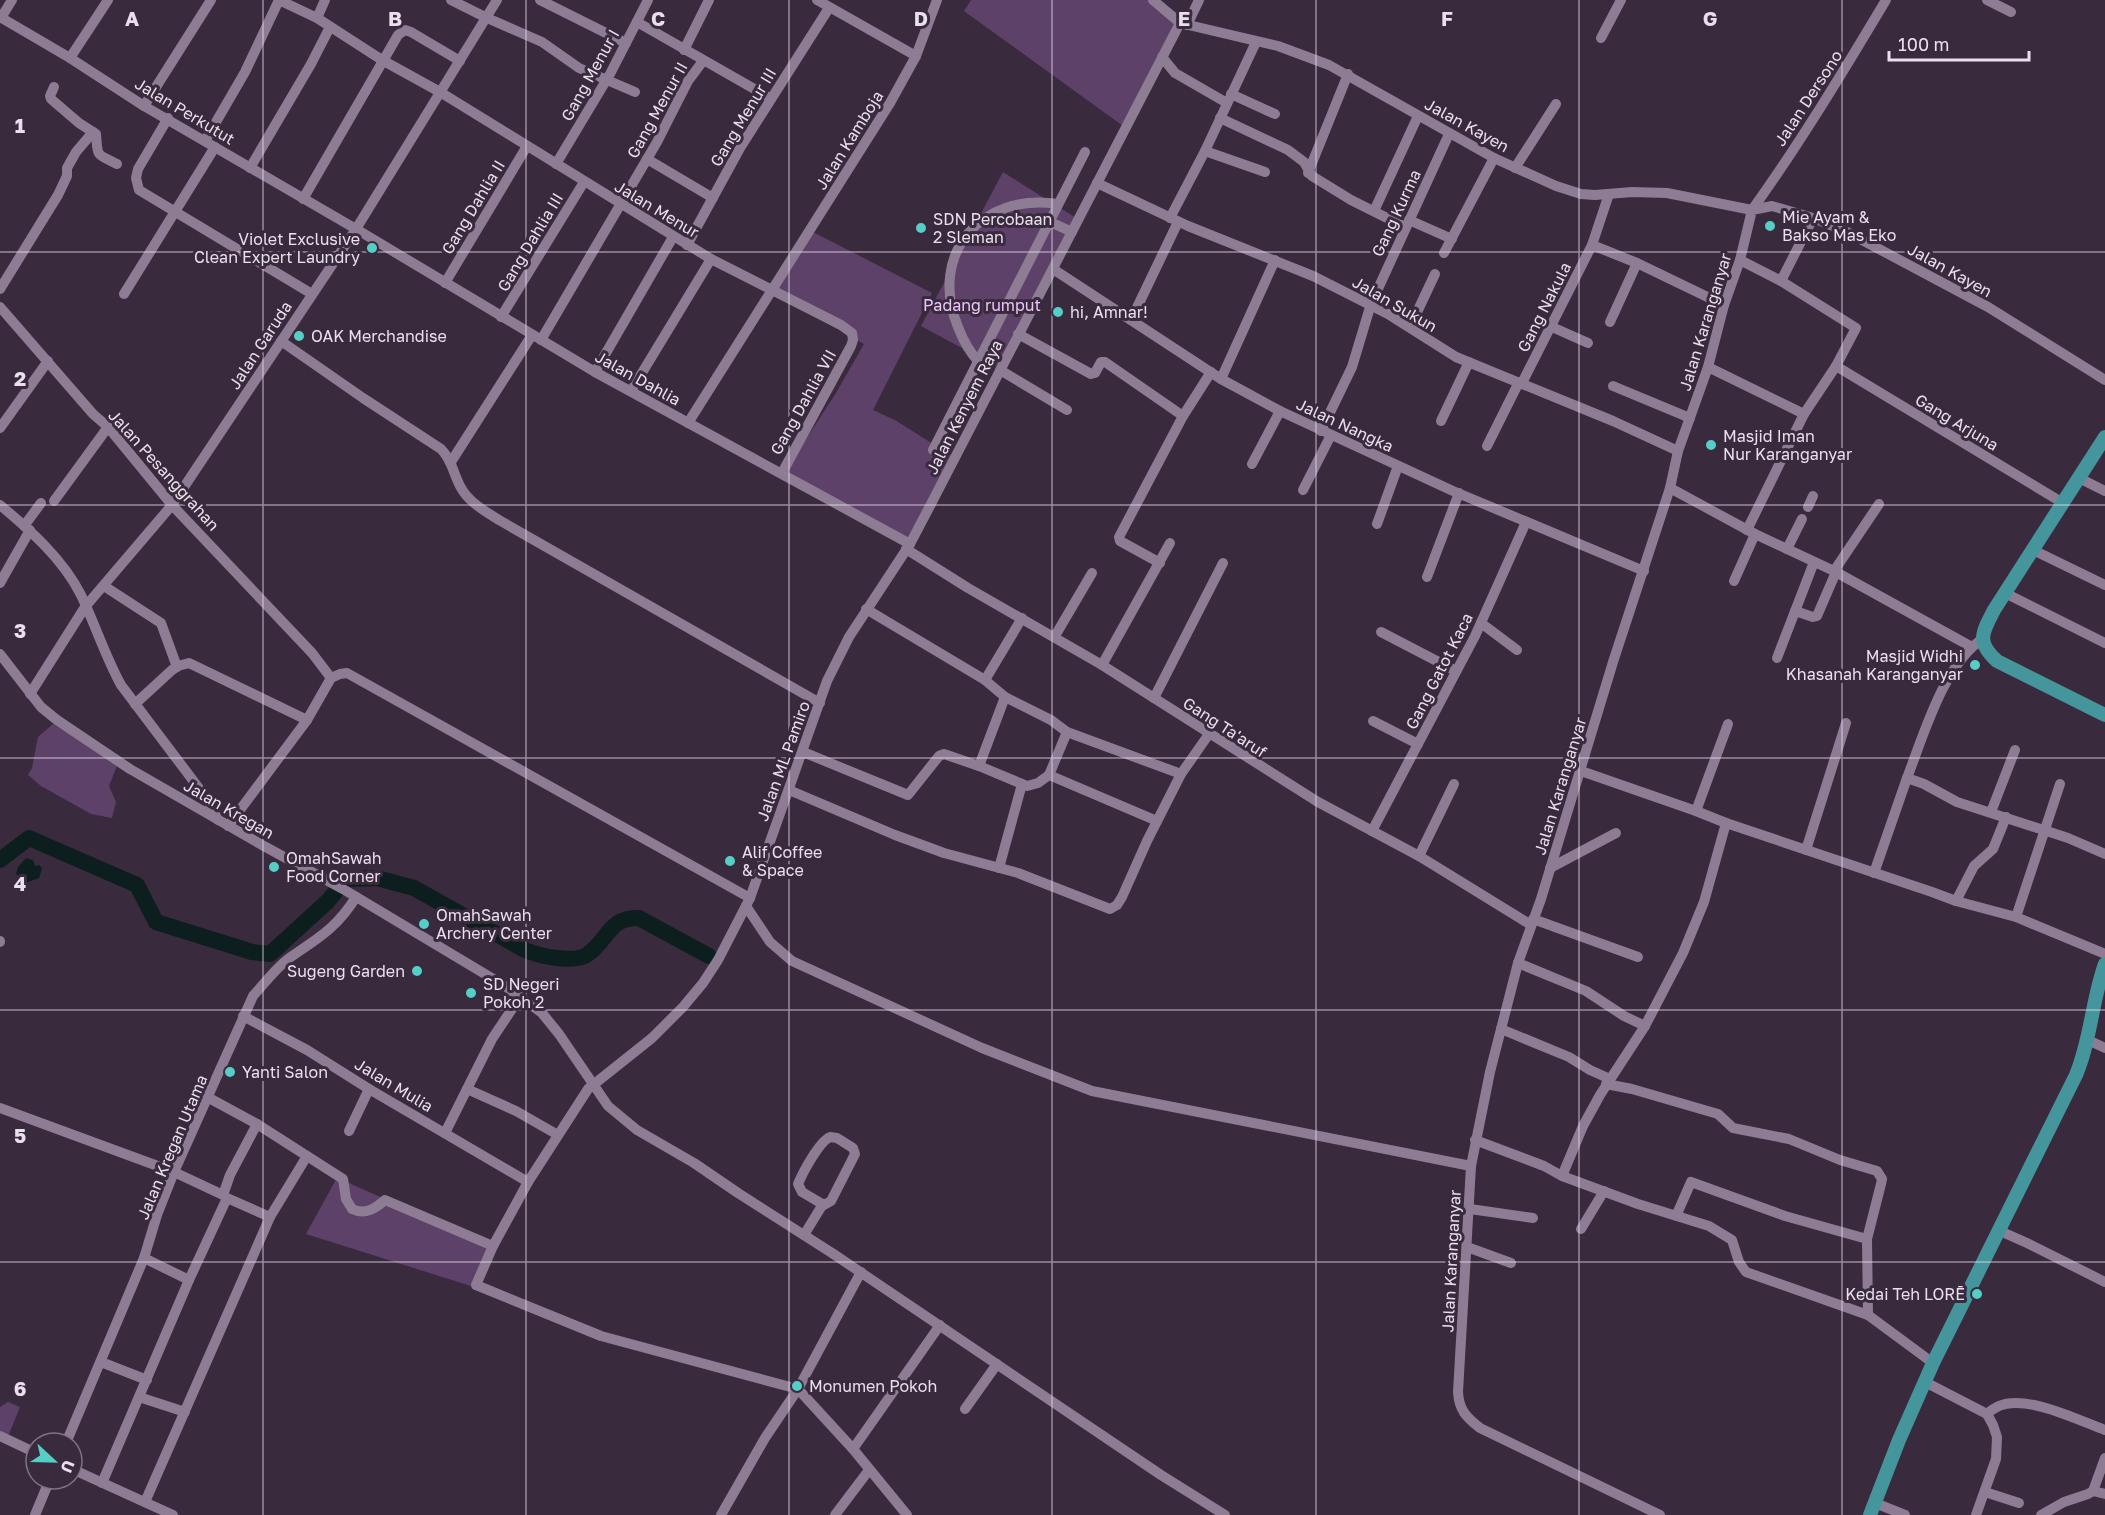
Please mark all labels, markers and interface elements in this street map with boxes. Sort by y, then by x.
text: A [125,6,139,30]
text: B [388,6,402,30]
text: C [651,6,665,30]
text: D [914,6,928,30]
text: E [1178,6,1190,30]
text: F [1441,6,1453,30]
text: G [1703,6,1717,30]
scale bar [1889,24,2028,62]
street label: Gang Menur I [557,26,623,124]
text: 100 m [1898,33,1949,55]
street label: Jalan Dersono [1770,46,1846,150]
street label: Gang Menur II [622,58,692,162]
street label: Gang Menur III [706,64,780,170]
street label: Jalan Perkutut [131,73,239,149]
street label: Jalan Kamboja [811,87,887,193]
street label: Jalan Kayen [1421,94,1513,156]
text: 1 [15,113,25,137]
street label: Gang Dahlia II [437,156,509,258]
street label: Gang Kurma [1367,166,1425,260]
street label: Jalan Menur [611,176,703,242]
street label: Gang Dahlia III [493,189,567,295]
place label: Mie Ayam & Bakso Mas Eko [1782,207,1896,245]
place label: SDN Percobaan 2 Sleman [933,209,1052,247]
marker: Mie Ayam & Bakso Mas Eko [1763,219,1777,233]
marker: SDN Percobaan 2 Sleman [914,221,928,235]
place label: Violet Exclusive Clean Expert Laundry [194,229,360,267]
street label: Jalan Kayen [1904,239,1996,301]
marker: Violet Exclusive Clean Expert Laundry [365,241,379,255]
street label: Jalan Karanganyar [1675,251,1735,393]
street label: Gang Nakula [1513,259,1575,355]
street label: Jalan Sukun [1349,272,1441,336]
park label: Padang rumput [923,295,1041,315]
street label: Jalan Garuda [224,297,296,393]
place label: hi, Amnar! [1070,302,1148,322]
marker: hi, Amnar! [1051,305,1065,319]
place label: OAK Merchandise [311,326,447,346]
marker: OAK Merchandise [292,329,306,343]
street label: Jalan Kenyem Raya [921,336,1007,478]
street label: Jalan Dahlia [592,346,684,410]
street label: Gang Dahlia VII [766,346,840,458]
text: 2 [14,366,26,390]
street label: Gang Arjuna [1912,389,2002,455]
street label: Jalan Nangka [1293,394,1397,456]
street label: Jalan Pesanggrahan [104,405,224,535]
place label: Masjid Iman Nur Karanganyar [1723,426,1852,464]
marker: Masjid Iman Nur Karanganyar [1704,438,1718,452]
street label: Gang Gatot Kaca [1401,609,1477,733]
text: 3 [14,618,26,642]
place label: Masjid Widhi Khasanah Karanganyar [1786,646,1963,684]
marker: Masjid Widhi Khasanah Karanganyar [1968,658,1982,672]
street label: Gang Ta'aruf [1179,693,1271,762]
street label: Jalan ML Pamiro [752,698,814,824]
street label: Jalan Karanganyar [1530,715,1590,857]
street label: Jalan Kregan [180,775,278,843]
place label: Alif Coffee & Space [742,842,822,880]
place label: OmahSawah Food Corner [286,848,382,886]
marker: Alif Coffee & Space [723,854,737,868]
marker: OmahSawah Food Corner [267,860,281,874]
text: 4 [14,871,26,895]
place label: OmahSawah Archery Center [436,905,552,943]
marker: OmahSawah Archery Center [417,917,431,931]
place label: Sugeng Garden [287,961,405,981]
marker: Sugeng Garden [410,964,424,978]
place label: SD Negeri Pokoh 2 [483,974,560,1012]
marker: SD Negeri Pokoh 2 [464,986,478,1000]
street label: Jalan Mulia [351,1054,437,1116]
place label: Yanti Salon [242,1062,328,1082]
marker: Yanti Salon [223,1065,237,1079]
street label: Jalan Kregan Utama [132,1072,212,1222]
text: 5 [14,1123,26,1147]
street label: Jalan Karanganyar [1437,1189,1465,1333]
place label: Kedai Teh LORĒ [1845,1284,1965,1304]
marker: Kedai Teh LORĒ [1970,1287,1984,1301]
text: 6 [14,1376,26,1400]
place label: Monumen Pokoh [809,1376,937,1396]
marker: Monumen Pokoh [790,1379,804,1393]
north arrow [24,1431,84,1491]
text: U [56,1457,79,1476]

